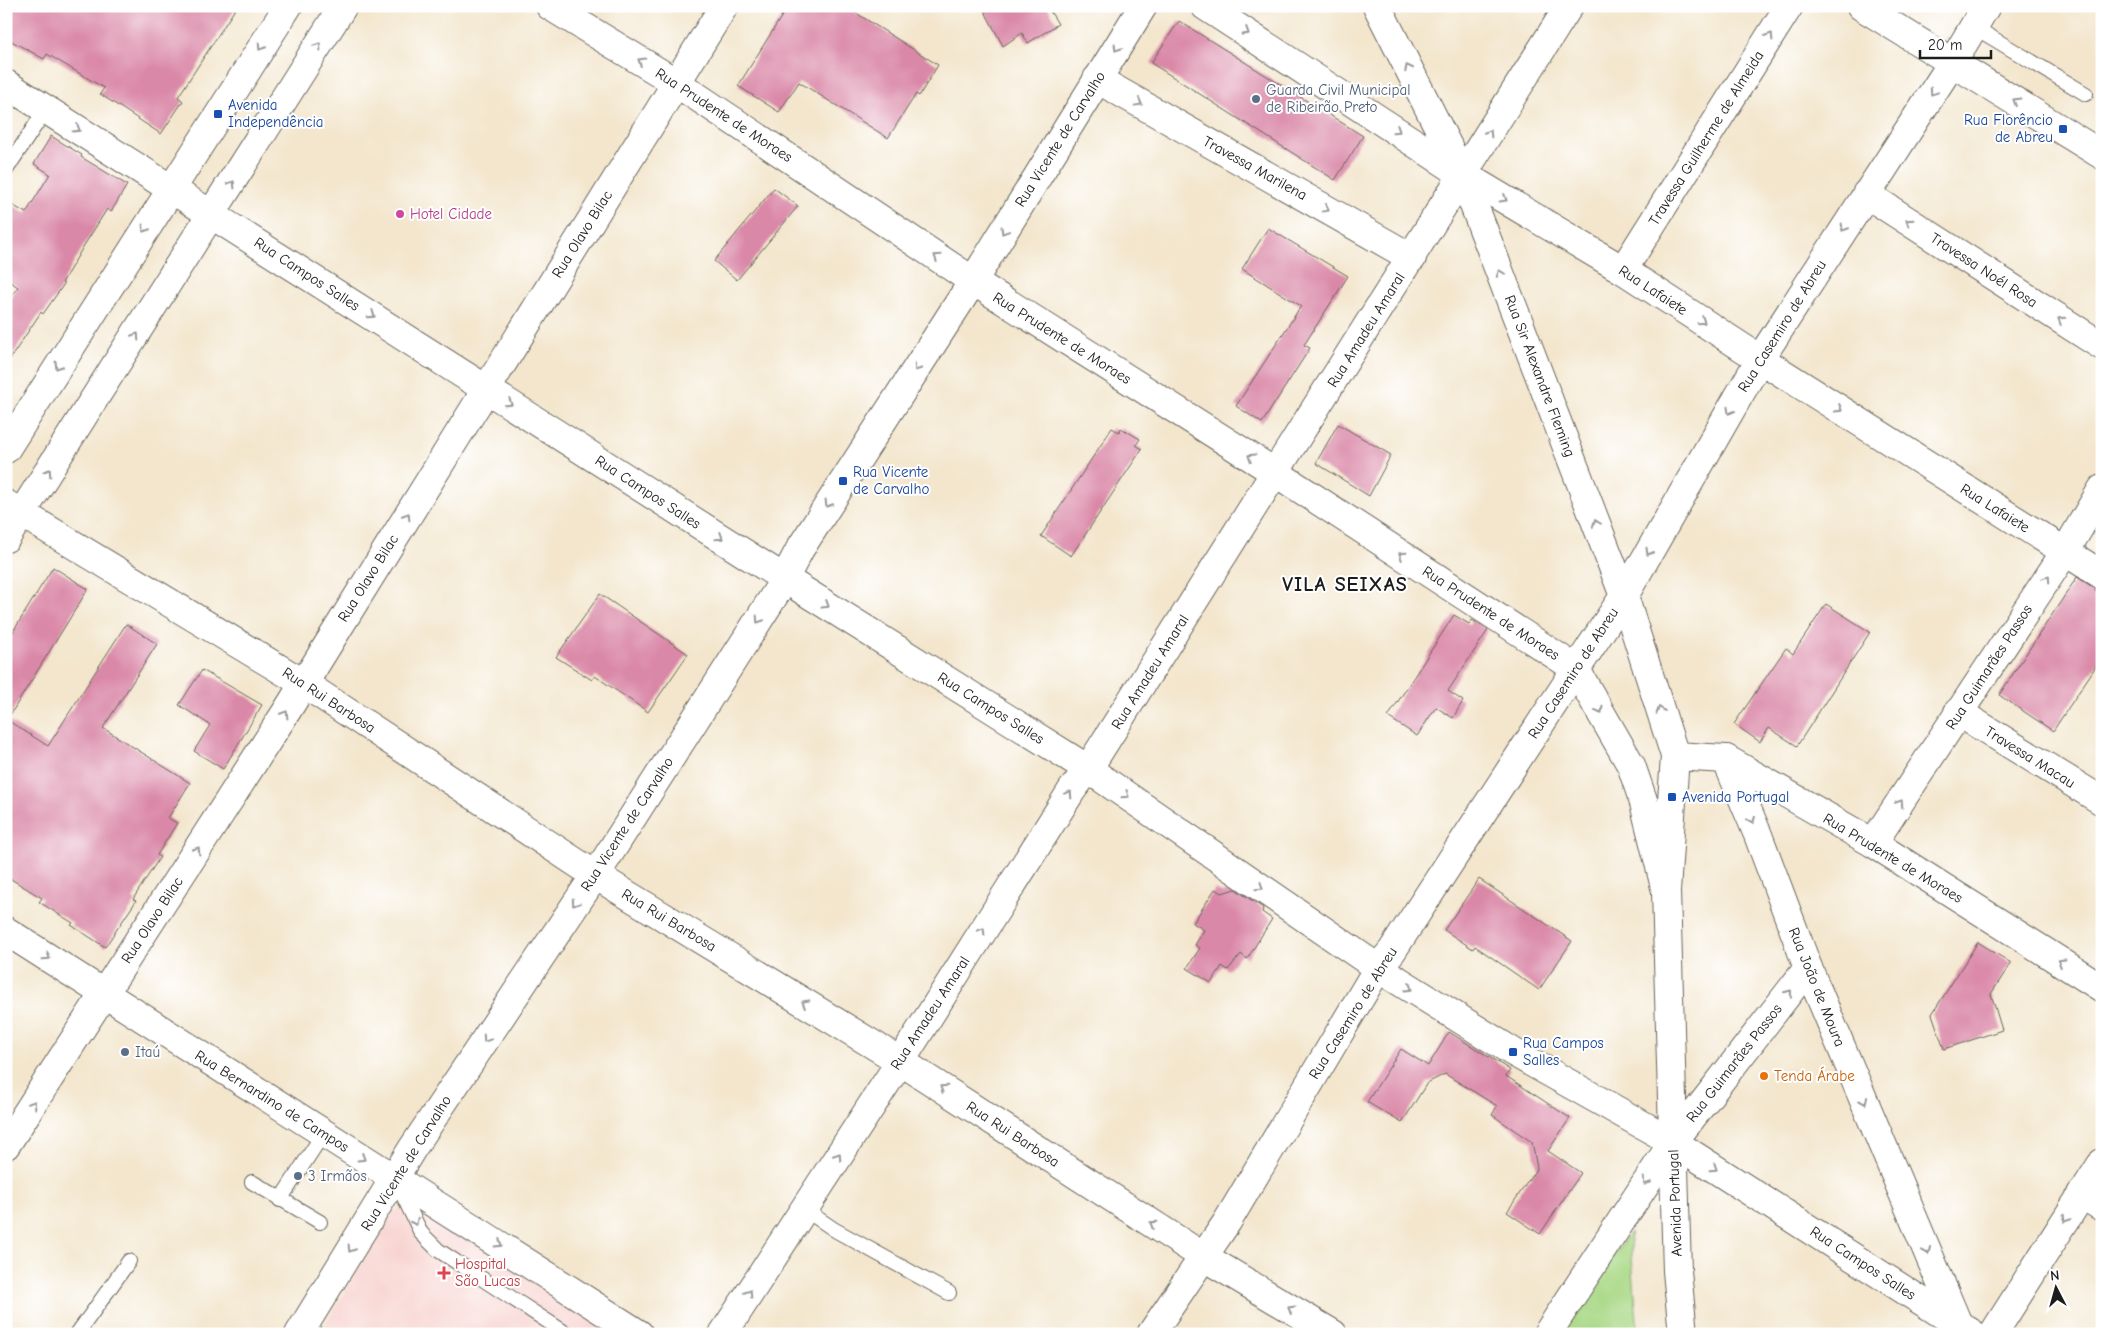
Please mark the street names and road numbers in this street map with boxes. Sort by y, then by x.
street label: Travessa Guilherme de Almeida [1645,47,1767,229]
street label: Rua Prudente de Moraes [652,64,796,166]
street label: Rua Vicente de Carvalho [1011,68,1109,210]
street label: Travessa Marilena [1200,132,1310,204]
street label: Rua Olavo Bilac [548,187,616,281]
street label: Travessa Noél Rosa [1927,229,2041,311]
street label: Rua Campos Salles [251,233,363,315]
street label: Rua Casemiro de Abreu [1734,257,1830,395]
street label: Rua Lafaiete [1615,261,1691,319]
street label: Rua Amadeu Amaral [1323,269,1409,391]
street label: Rua Prudente de Moraes [990,288,1134,388]
street label: Rua Sir Alexandre Fleming [1501,292,1579,460]
street label: Rua Campos Salles [592,451,704,533]
street label: Rua Lafaiete [1957,480,2033,537]
street label: Rua Olavo Bilac [334,531,402,625]
street label: Rua Prudente de Moraes [1419,562,1563,664]
street label: Rua Guimarães Passos [1942,601,2036,733]
street label: Rua Casemiro de Abreu [1524,604,1622,742]
street label: Rua Amadeu Amaral [1107,611,1193,733]
street label: Rua Rui Barbosa [279,663,379,737]
street label: Rua Campos Salles [934,668,1048,748]
street label: Travessa Macau [1982,722,2078,792]
street label: Rua Vicente de Carvalho [577,753,677,895]
street label: Rua Prudente de Moraes [1820,809,1966,907]
street label: Rua Olavo Bilac [117,873,187,967]
street label: Rua Rui Barbosa [618,885,720,955]
street label: Rua João de Moura [1785,925,1849,1049]
street label: Rua Casemiro de Abreu [1305,944,1401,1082]
street label: Rua Amadeu Amaral [887,953,973,1073]
street label: Rua Guimarães Passos [1682,1000,1786,1126]
street label: Rua Bernardino de Campos [192,1046,352,1156]
street label: Rua Vicente de Carvalho [357,1092,455,1234]
street label: Rua Rui Barbosa [963,1097,1063,1171]
street label: Avenida Portugal [1664,1149,1686,1257]
street label: Rua Campos Salles [1807,1222,1919,1304]

